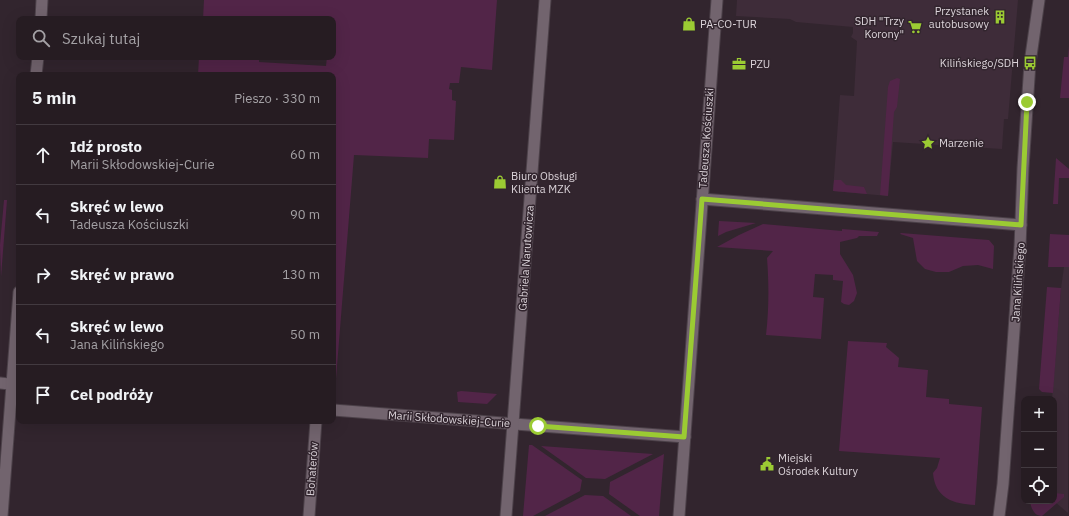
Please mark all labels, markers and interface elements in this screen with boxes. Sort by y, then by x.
place label: Przystanek autobusowy [929,4,989,31]
building icon: Przystanek autobusowy [992,9,1008,25]
place label: SDH "Trzy Korony" [855,14,904,41]
search box [16,16,336,60]
shop icon: PA-CO-TUR [681,16,697,32]
place label: PA-CO-TUR [700,17,757,31]
supermarket icon: SDH "Trzy Korony" [907,19,923,35]
icon: search [30,27,52,49]
text: Szukaj tutaj [62,29,140,48]
bus stop icon: Kilińskiego/SDH [1022,55,1038,71]
office icon: PZU [731,56,747,72]
place label: Kilińskiego/SDH [940,56,1019,70]
place label: PZU [750,57,770,71]
text: 5 min [32,87,76,109]
street label: Tadeusza Kościuszki [696,87,716,189]
text: Pieszo · 330 m [234,90,320,107]
route end [1018,93,1036,111]
place icon: Marzenie [920,135,936,151]
place label: Marzenie [939,136,984,150]
text: Idź prosto [70,137,142,156]
icon: ahead [32,144,54,166]
text: 60 m [290,146,320,163]
text: Marii Skłodowskiej-Curie [70,156,215,173]
place label: Biuro Obsługi Klienta MZK [511,169,577,196]
shop icon: Biuro Obsługi Klienta MZK [492,174,508,190]
text: Skręć w lewo [70,197,164,216]
icon: left [32,204,54,226]
street label: Gabriela Narutowicza [515,205,537,311]
text: 90 m [290,206,320,223]
text: Tadeusza Kościuszki [70,216,189,233]
street label: Jana Kilińskiego [1008,242,1028,322]
icon: right [32,264,54,286]
text: Skręć w prawo [70,265,174,284]
text: 130 m [282,266,320,283]
text: Skręć w lewo [70,317,164,336]
icon: left [32,324,54,346]
text: 50 m [290,326,320,343]
text: Jana Kilińskiego [70,336,164,353]
icon: arrive [32,384,54,406]
text: Cel podróży [70,385,153,404]
map controls [1021,396,1057,504]
button: + [1021,396,1057,432]
street label: Marii Skłodowskiej-Curie [387,408,511,430]
route start [529,417,547,435]
button: − [1021,432,1057,468]
street label: Bohaterów [303,441,321,496]
place label: Miejski Ośrodek Kultury [778,451,858,478]
public building icon: Miejski Ośrodek Kultury [759,456,775,472]
button: locate [1021,468,1057,504]

